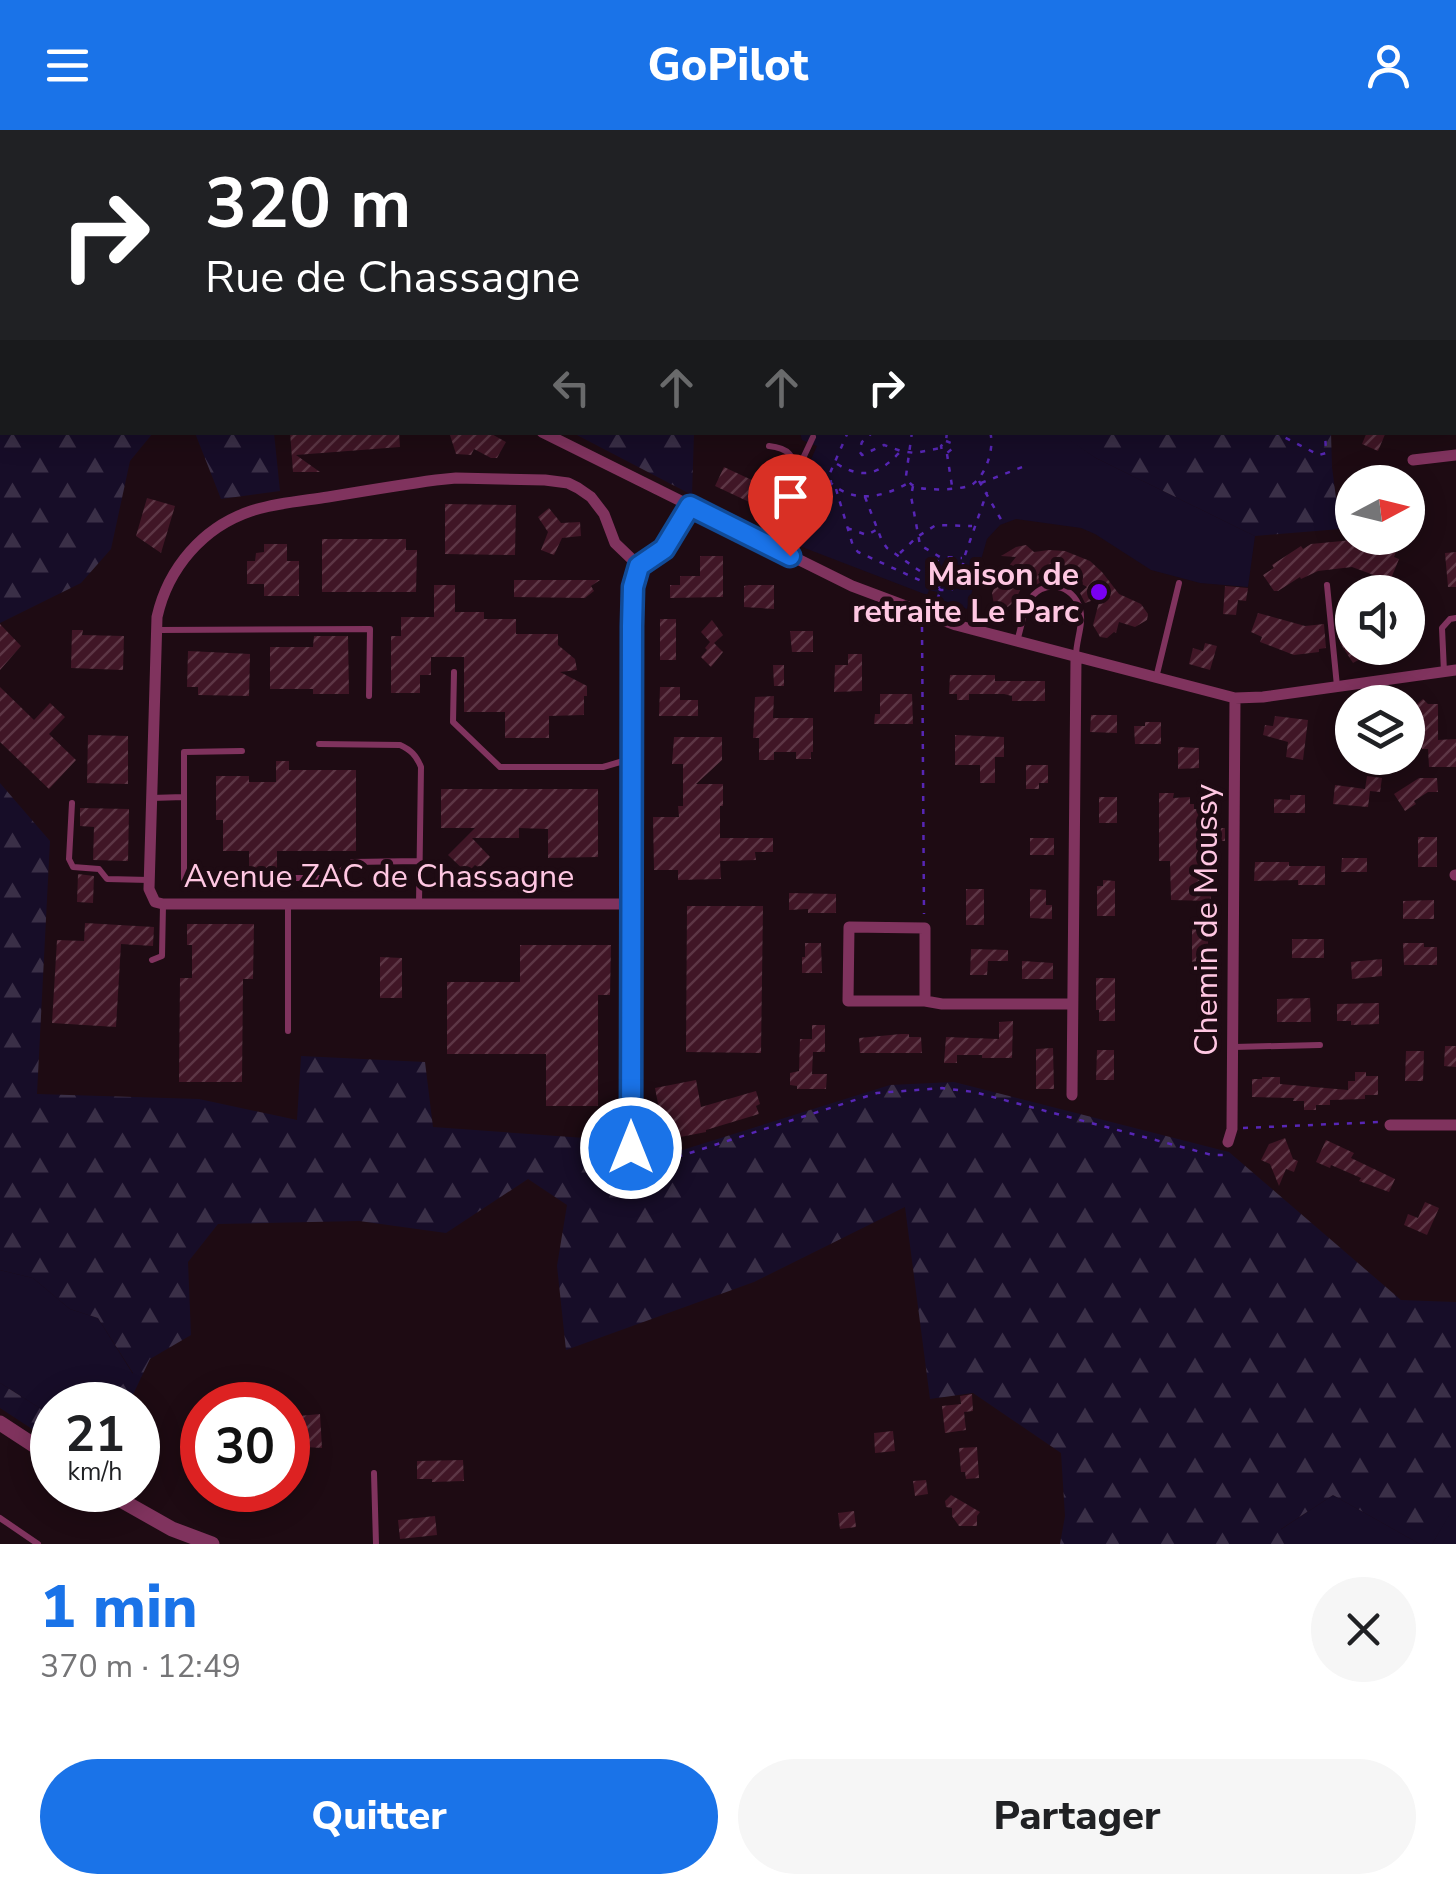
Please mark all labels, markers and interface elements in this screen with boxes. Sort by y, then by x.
text: GoPilot [647,35,809,96]
icon: menu [40,38,95,93]
icon: person [1361,38,1416,93]
text: 320 m [205,156,411,252]
icon: right [40,170,170,300]
text: Rue de Chassagne [205,247,580,308]
icon: left [544,360,599,415]
icon: ahead [649,360,704,415]
icon: ahead [754,360,809,415]
icon: right [859,360,914,415]
pin [748,454,833,557]
north arrow [1335,465,1425,555]
map controls [1335,465,1425,775]
icon: arrive [763,469,818,524]
place label: Maison de retraite Le Parc [852,553,1079,633]
button: sound [1335,575,1425,665]
marker: Maison de retraite Le Parc [1088,581,1110,603]
button: layers [1335,685,1425,775]
street label: Chemin de Moussy [1185,784,1228,1056]
street label: Avenue ZAC de Chassagne [184,855,574,898]
position arrow [579,1096,683,1200]
speed limit sign: 30 [180,1382,310,1512]
text: 21 [65,1400,125,1469]
text: km/h [67,1455,123,1489]
text: 1 min [40,1566,198,1648]
button: close [1311,1577,1416,1682]
text: 370 m · 12:49 [40,1645,241,1688]
button: Quitter [40,1759,718,1874]
button: Partager [738,1759,1416,1874]

